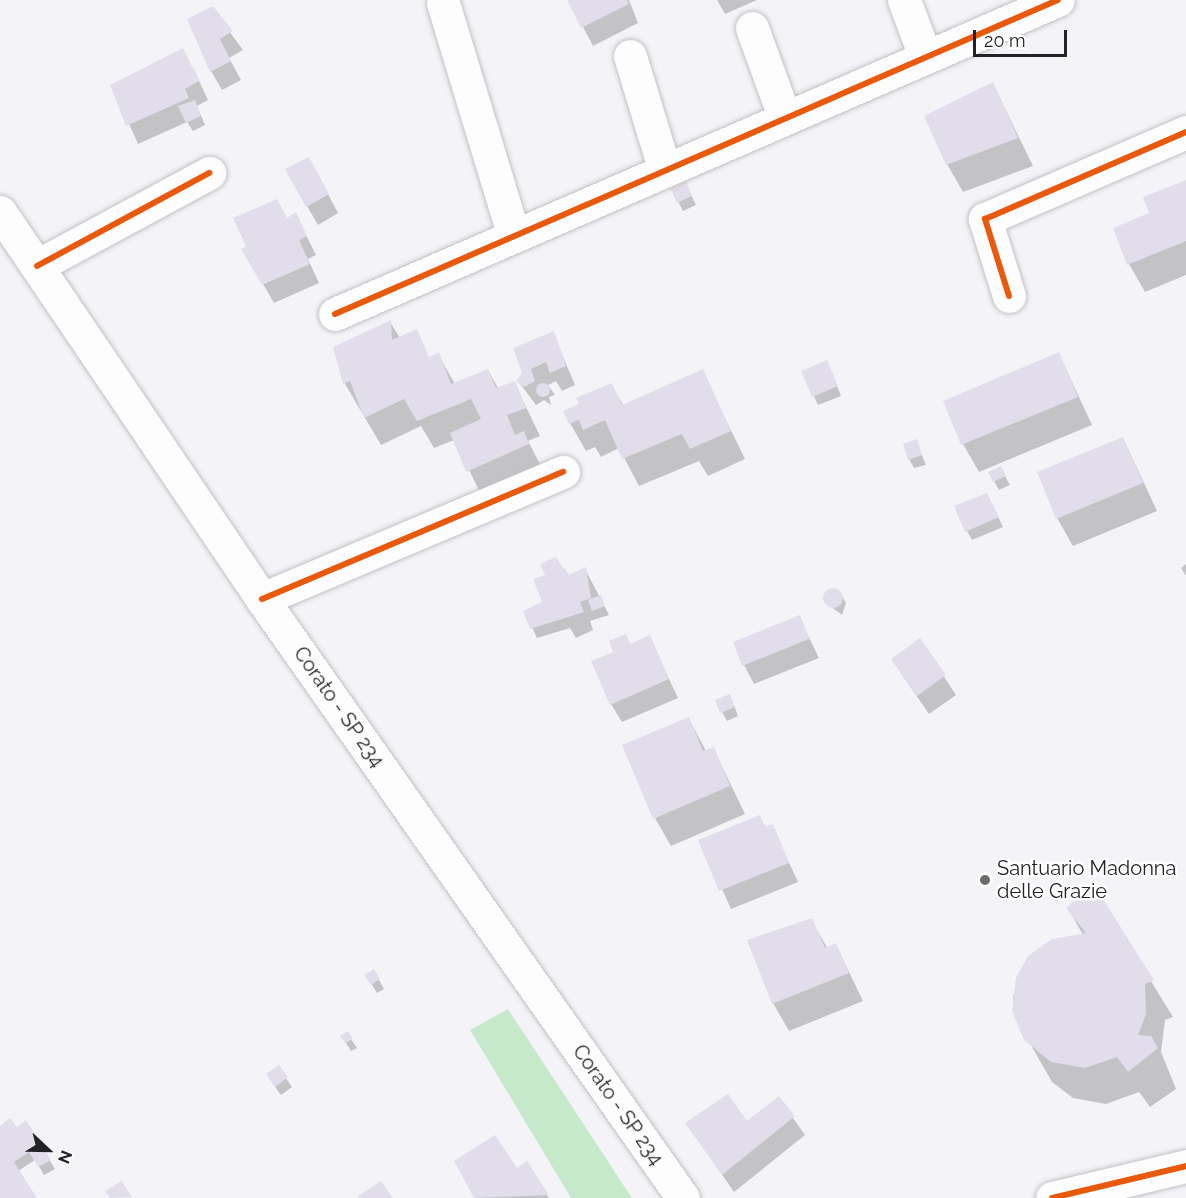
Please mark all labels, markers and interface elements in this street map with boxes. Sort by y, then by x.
scale bar [976,18,1070,56]
text: 20 m [984,30,1026,51]
street label: Corato - SP 234 [288,642,390,772]
place label: Santuario Madonna delle Grazie [997,856,1176,903]
marker: Santuario Madonna delle Grazie [978,873,992,887]
street label: Corato - SP 234 [567,1040,669,1170]
north arrow [18,1120,78,1180]
text: N [54,1148,76,1166]

